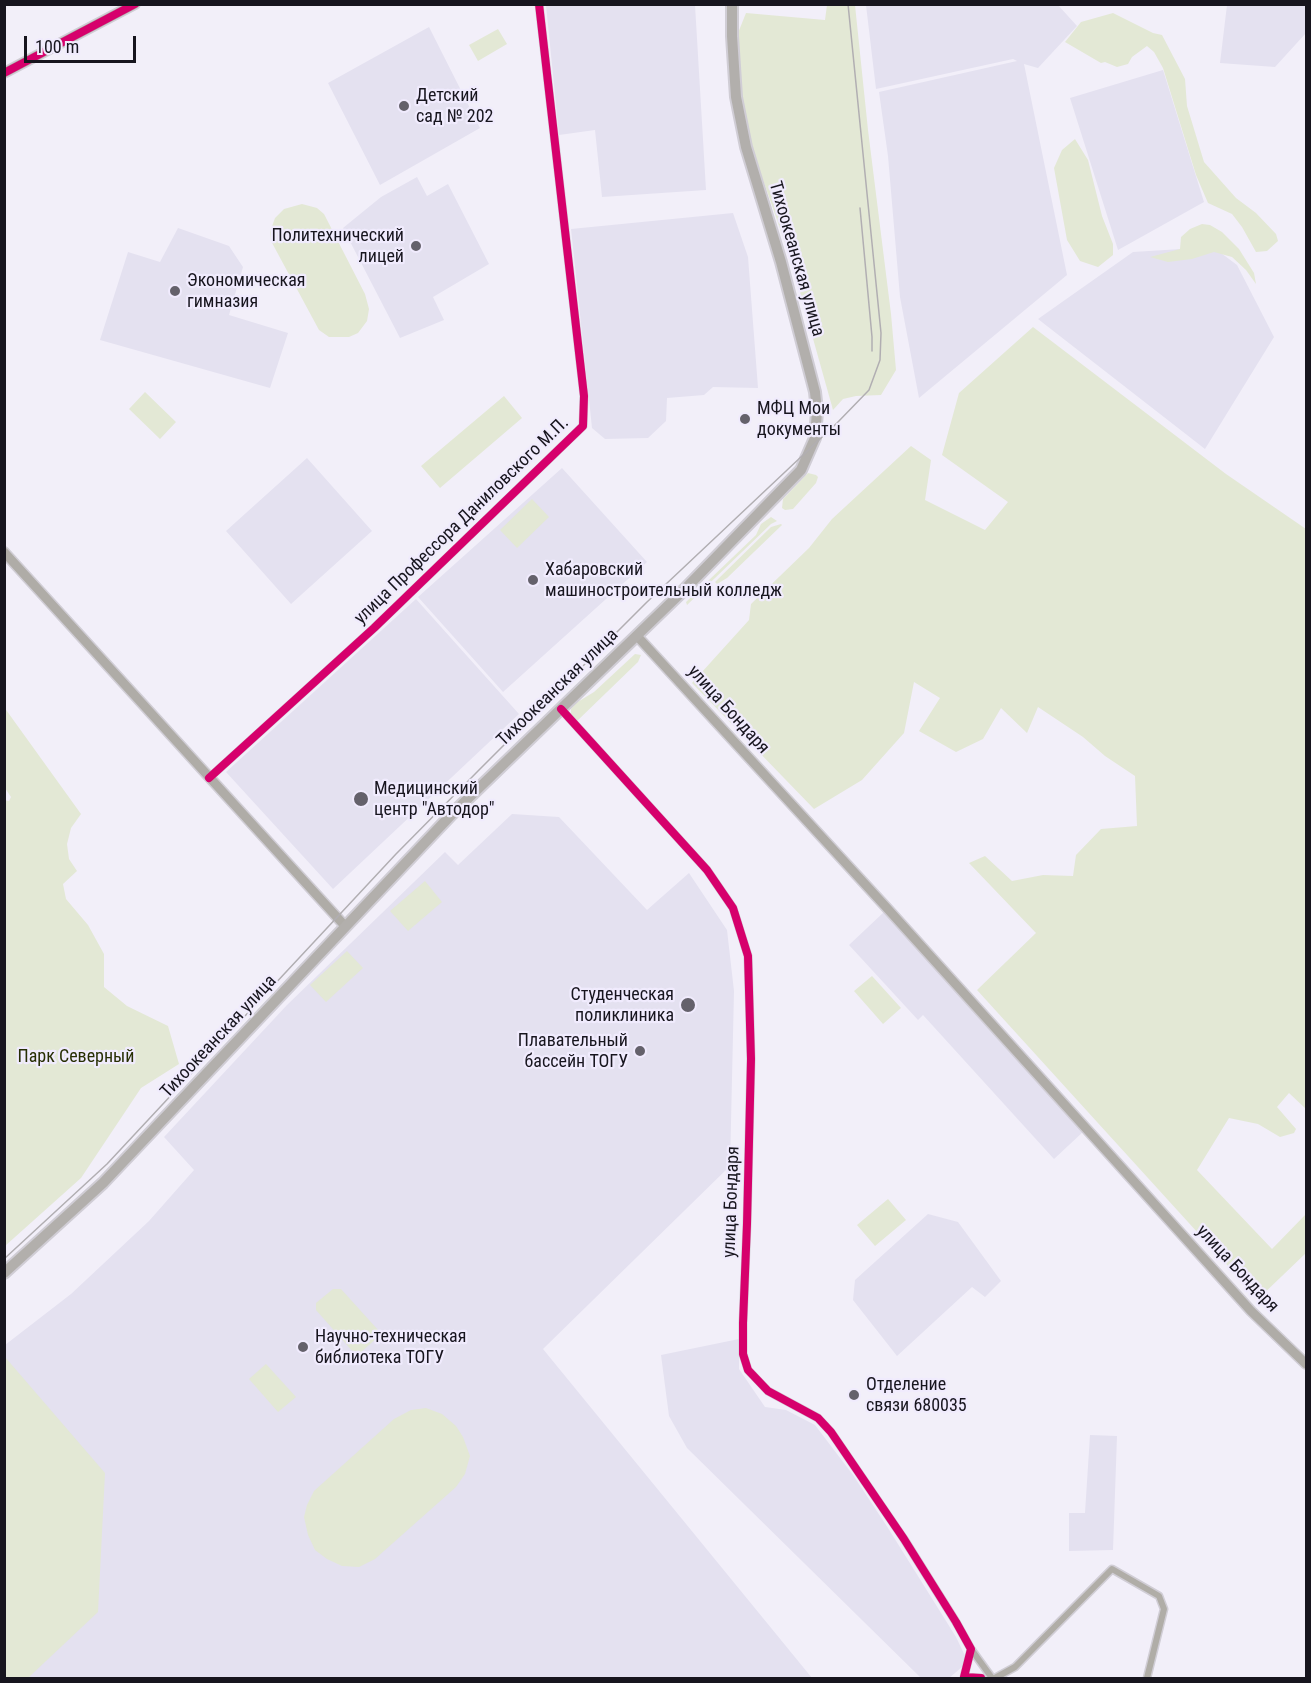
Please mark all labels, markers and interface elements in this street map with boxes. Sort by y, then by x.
scale bar [27,24,140,62]
text: 100 m [35,36,79,57]
place label: Детский сад № 202 [416,85,493,128]
marker: Детский сад № 202 [397,99,411,113]
street label: Тихоокеанская улица [764,179,828,339]
place label: Политехнический лицей [272,225,404,268]
marker: Политехнический лицей [409,239,423,253]
place label: Экономическая гимназия [187,270,305,312]
marker: Экономическая гимназия [168,284,182,298]
place label: МФЦ Мои документы [757,398,841,440]
marker: МФЦ Мои документы [738,412,752,426]
street label: улица Профессора Даниловского М.П. [350,413,574,629]
place label: Хабаровский машиностроительный колледж [545,559,782,602]
marker: Хабаровский машиностроительный колледж [526,573,540,587]
street label: Тихоокеанская улица [493,625,623,751]
street label: улица Бондаря [683,661,773,759]
place label: Медицинский центр "Автодор" [374,778,495,820]
marker: Медицинский центр "Автодор" [352,790,370,808]
street label: Тихоокеанская улица [157,971,281,1103]
place label: Студенческая поликлиника [570,984,674,1026]
marker: Студенческая поликлиника [679,996,697,1014]
place label: Плавательный бассейн ТОГУ [518,1030,628,1072]
marker: Плавательный бассейн ТОГУ [633,1044,647,1058]
park label: Парк Северный [17,1046,135,1068]
street label: улица Бондаря [719,1146,745,1258]
street label: улица Бондаря [1191,1221,1283,1317]
place label: Научно-техническая библиотека ТОГУ [315,1326,466,1368]
marker: Научно-техническая библиотека ТОГУ [296,1340,310,1354]
place label: Отделение связи 680035 [866,1374,967,1416]
marker: Отделение связи 680035 [847,1388,861,1402]

